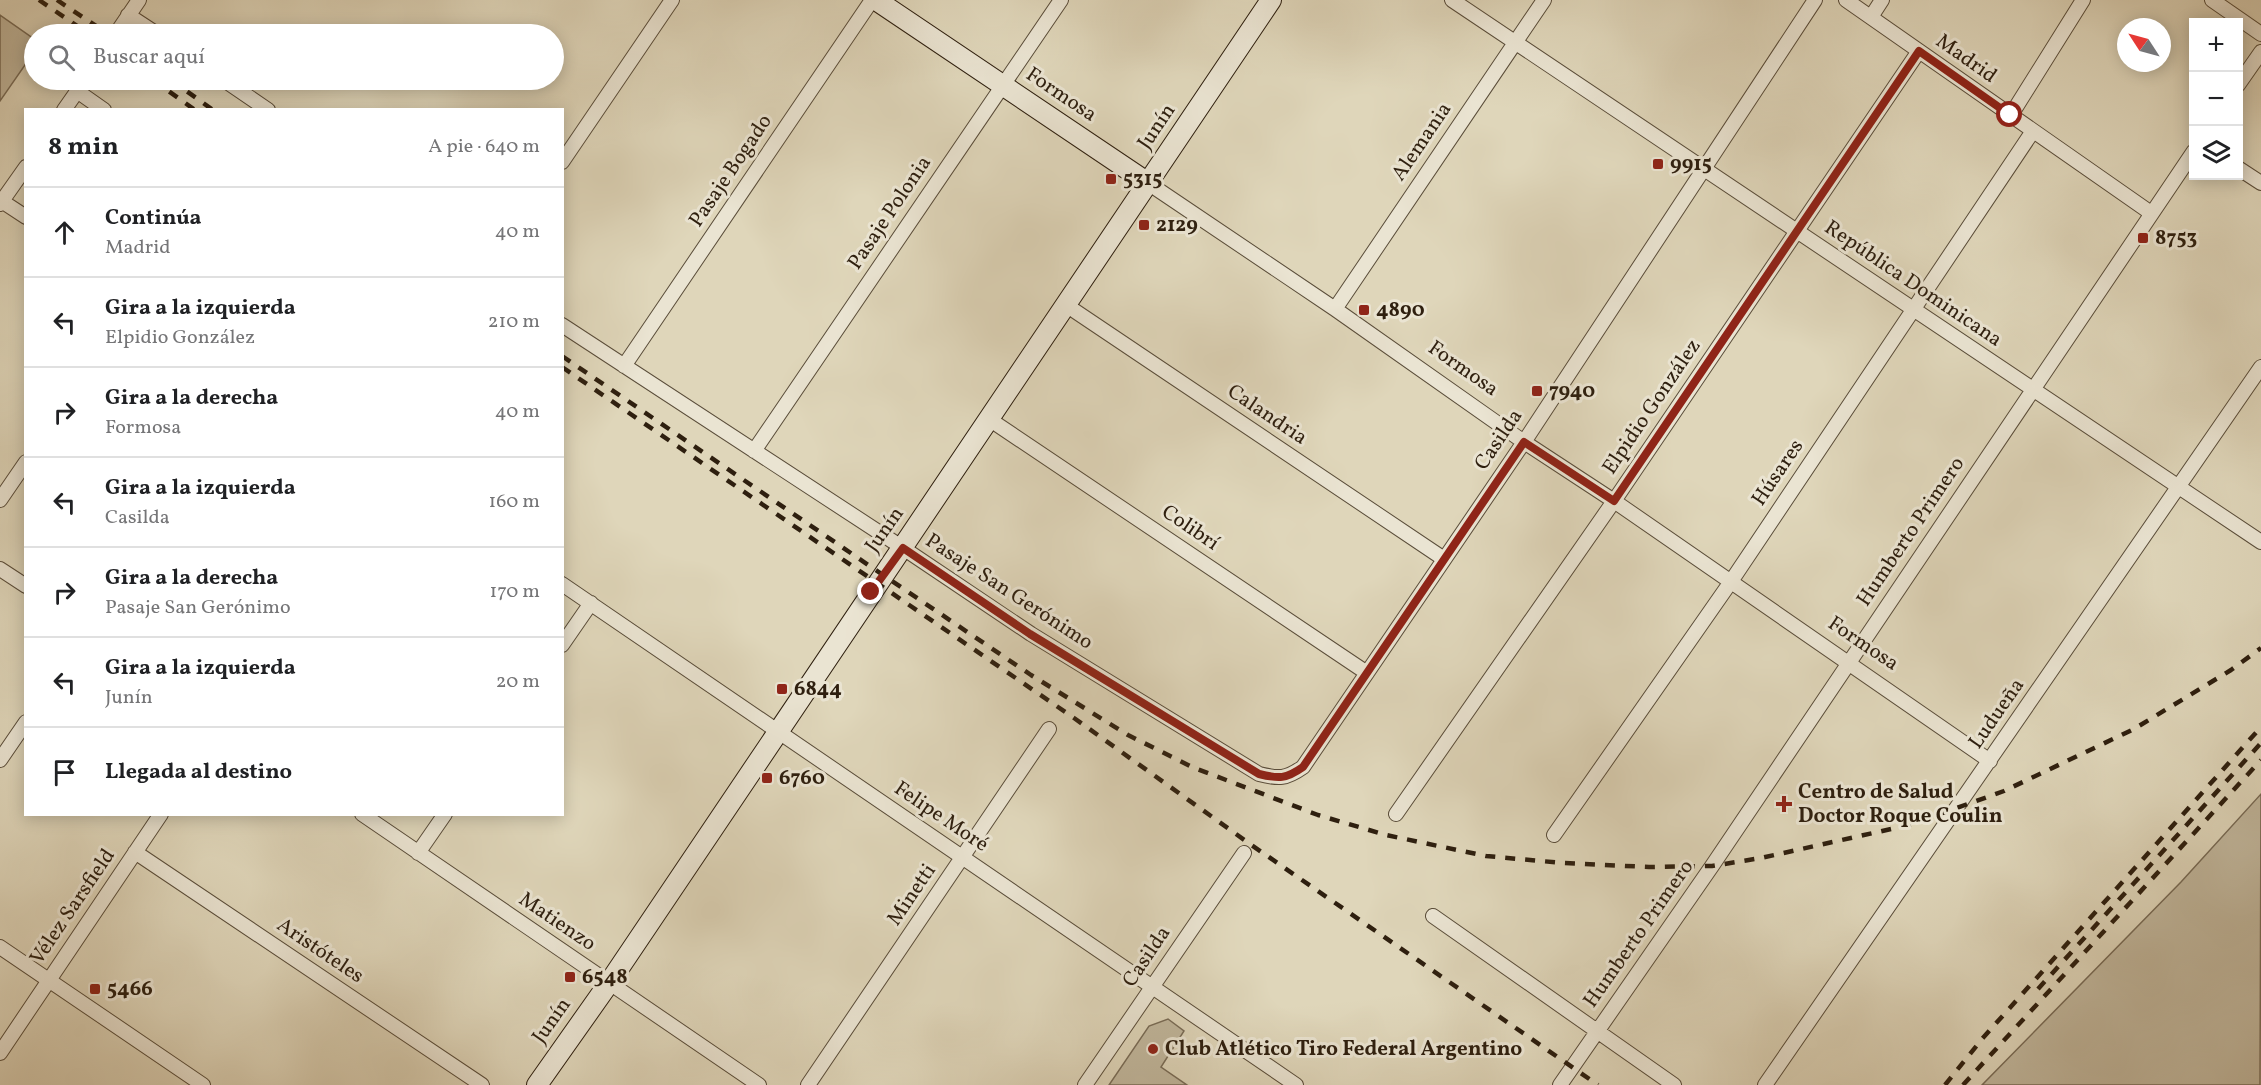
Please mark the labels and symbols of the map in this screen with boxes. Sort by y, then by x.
north arrow [2117,18,2171,72]
street label: Madrid [1929,27,2003,91]
street label: Formosa [1020,61,1102,129]
street label: Alemania [1385,97,1459,187]
street label: Junín [1131,98,1183,156]
route start [1996,101,2022,127]
street label: Pasaje Bogado [682,109,780,233]
street label: Pasaje Polonia [841,150,939,276]
place label: 9915 [1670,150,1712,179]
marker: 9915 [1651,157,1665,171]
place label: 5315 [1123,165,1162,194]
marker: 5315 [1104,172,1118,186]
place label: 2129 [1156,211,1198,240]
street label: República Dominicana [1818,214,2008,354]
marker: 2129 [1137,218,1151,232]
place label: 8753 [2155,224,2197,253]
marker: 8753 [2136,231,2150,245]
place label: 4890 [1376,296,1425,325]
marker: 4890 [1357,303,1371,317]
street label: Formosa [1422,334,1504,404]
street label: Elpidio González [1596,334,1708,480]
place label: 7940 [1549,377,1595,406]
street label: Calandria [1221,378,1313,452]
marker: 7940 [1530,384,1544,398]
street label: Casilda [1468,404,1530,476]
street label: Húsares [1745,434,1811,512]
street label: Humberto Primero [1850,451,1972,613]
street label: Colibrí [1155,498,1225,558]
street label: Junín [859,501,911,559]
street label: Pasaje San Gerónimo [919,527,1099,657]
route end [857,578,883,604]
street label: Formosa [1822,610,1904,678]
street label: Ludueña [1962,673,2032,755]
place label: 6844 [794,675,842,704]
marker: 6844 [775,682,789,696]
place label: 6760 [779,764,825,793]
marker: 6760 [760,771,774,785]
street label: Felipe Moré [888,775,994,859]
place label: Centro de Salud Doctor Roque Coulin [1798,778,2003,831]
marker: Centro de Salud Doctor Roque Coulin [1775,795,1793,813]
street label: Vélez Sarsfield [23,843,123,971]
street label: Humberto Primero [1577,854,1701,1014]
street label: Minetti [881,858,943,932]
street label: Matienzo [513,885,601,959]
street label: Aristóteles [271,911,369,991]
street label: Casilda [1116,921,1178,993]
place label: 6548 [582,963,628,992]
marker: 6548 [563,970,577,984]
place label: 5466 [107,975,153,1004]
marker: 5466 [88,982,102,996]
street label: Junín [526,992,578,1050]
place label: Club Atlético Tiro Federal Argentino [1165,1035,1522,1064]
marker: Club Atlético Tiro Federal Argentino [1146,1042,1160,1056]

